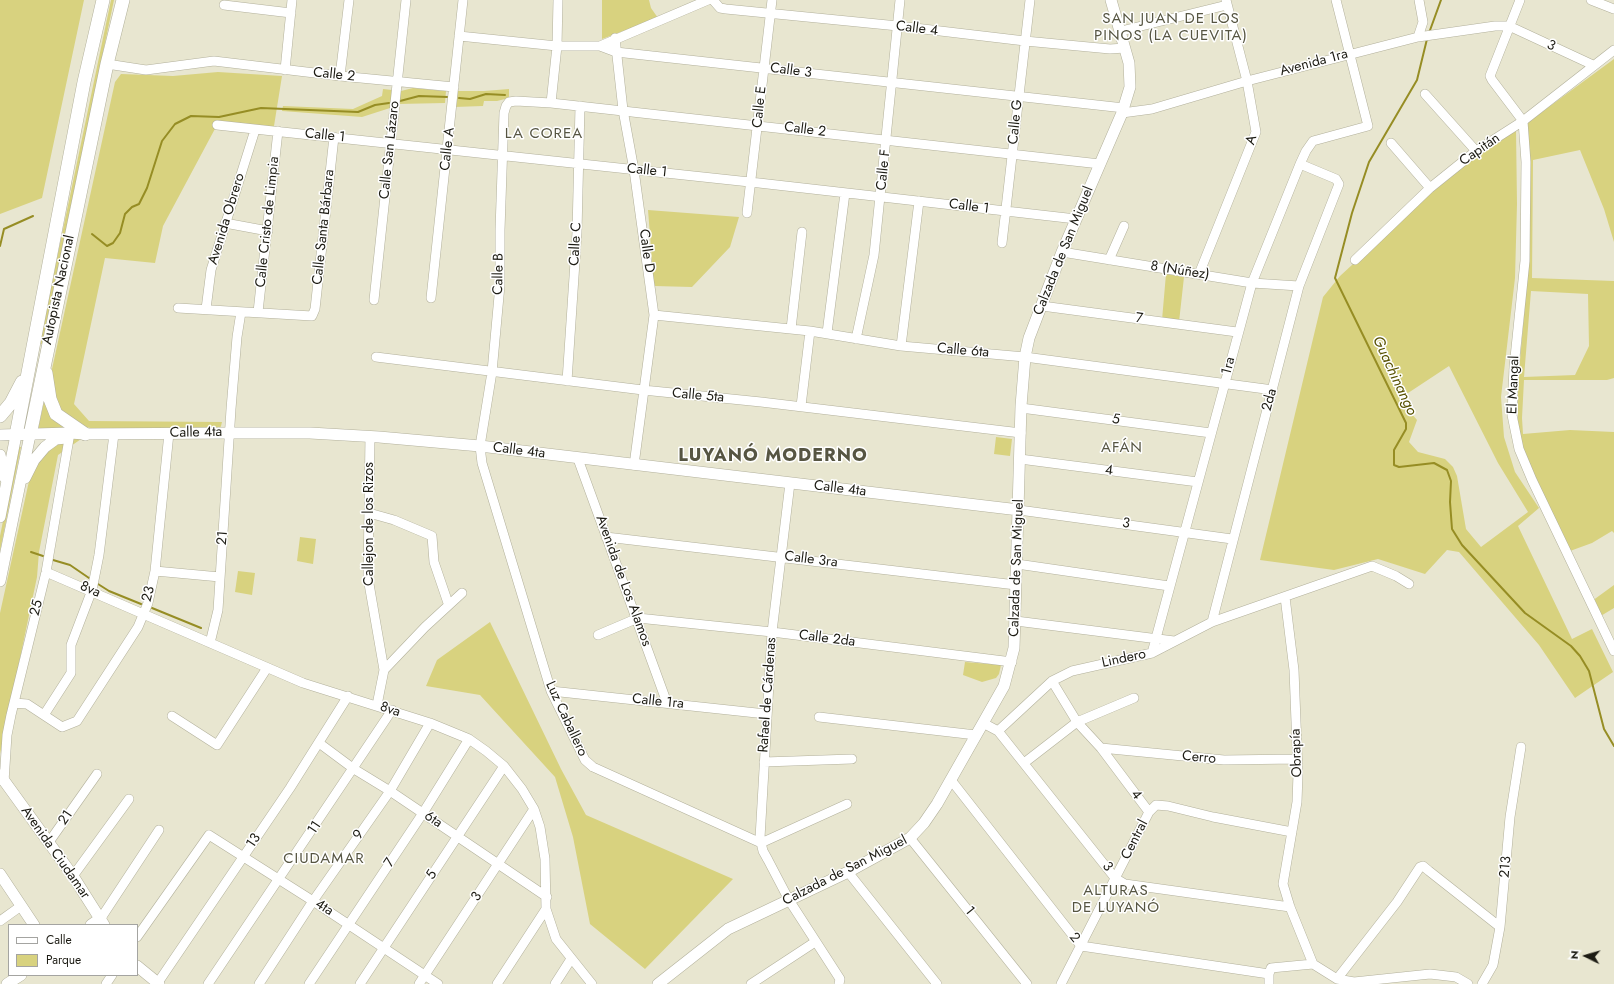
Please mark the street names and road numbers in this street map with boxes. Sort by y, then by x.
street label: Calle 4 [895,18,939,40]
street label: 3 [1544,37,1558,55]
street label: Avenida 1ra [1278,46,1350,80]
street label: Calle 3 [769,60,813,82]
street label: Calle 2 [312,64,356,86]
street label: Calle E [749,85,771,129]
street label: Calle G [1005,99,1027,145]
street label: Calle San Lázaro [376,100,404,200]
street label: Calle 2 [783,119,827,141]
street label: Calle 1 [304,126,346,146]
street label: Calle A [437,127,459,171]
street label: Capitán [1457,130,1503,170]
street label: A [1243,133,1261,147]
street label: Calle F [873,149,895,191]
street label: Calle Cristo de Limpia [253,156,283,288]
street label: Calle 1 [626,161,668,181]
street label: Calle Santa Bárbara [310,169,338,285]
street label: Avenida Obrero [205,171,249,267]
street label: Calzada de San Miguel [1030,184,1098,318]
street label: Calle 1 [948,196,990,218]
street label: Calle C [566,222,586,266]
street label: Calle D [635,228,657,274]
street label: Autopista Nacional [39,234,79,346]
street label: Calle B [490,253,508,295]
street label: 8 (Núñez) [1149,258,1211,284]
street label: 7 [1134,310,1144,328]
street label: Calle 6ta [936,340,990,362]
street label: 1ra [1219,355,1239,377]
street label: El Mangal [1505,355,1523,415]
street label: Calle 5ta [671,385,725,407]
street label: 2da [1259,387,1281,413]
street label: 5 [1111,411,1121,429]
street label: Calle 4ta [170,424,222,442]
street label: Calle 4ta [492,439,546,463]
street label: Callejon de los Rizos [362,462,378,586]
street label: 4 [1104,462,1114,480]
street label: Calle 4ta [813,477,867,501]
street label: Calzada de San Miguel [1006,499,1028,637]
street label: Avenida de Los Alamos [591,513,655,649]
street label: 3 [1121,515,1131,533]
street label: 21 [214,530,232,546]
street label: Calle 3ra [783,548,839,572]
street label: 8va [77,578,103,602]
street label: 23 [139,584,159,604]
street label: 25 [27,598,47,618]
street label: Calle 2da [798,627,856,651]
street label: Rafael de Cárdenas [756,637,780,753]
street label: Lindero [1100,646,1148,672]
street label: Luz Caballero [541,679,591,759]
street label: Calle 1ra [631,691,685,713]
street label: 8va [378,699,402,721]
street label: Obrapía [1288,728,1306,778]
street label: Cerro [1181,748,1217,768]
street label: 4 [1127,787,1145,803]
street label: Avenida Ciudamar [17,803,93,903]
street label: 21 [55,807,77,829]
street label: 6ta [421,808,445,832]
street label: Central [1118,817,1152,863]
street label: 11 [305,818,325,838]
street label: 9 [350,827,368,843]
street label: 13 [243,831,265,851]
street label: Calzada de San Miguel [780,832,910,910]
street label: 7 [381,855,399,871]
street label: 213 [1497,855,1515,879]
street label: 3 [1098,859,1116,875]
street label: 5 [423,867,441,883]
street label: 3 [468,889,486,905]
street label: 4ta [312,896,336,920]
street label: 1 [960,903,978,919]
street label: 2 [1065,930,1083,946]

